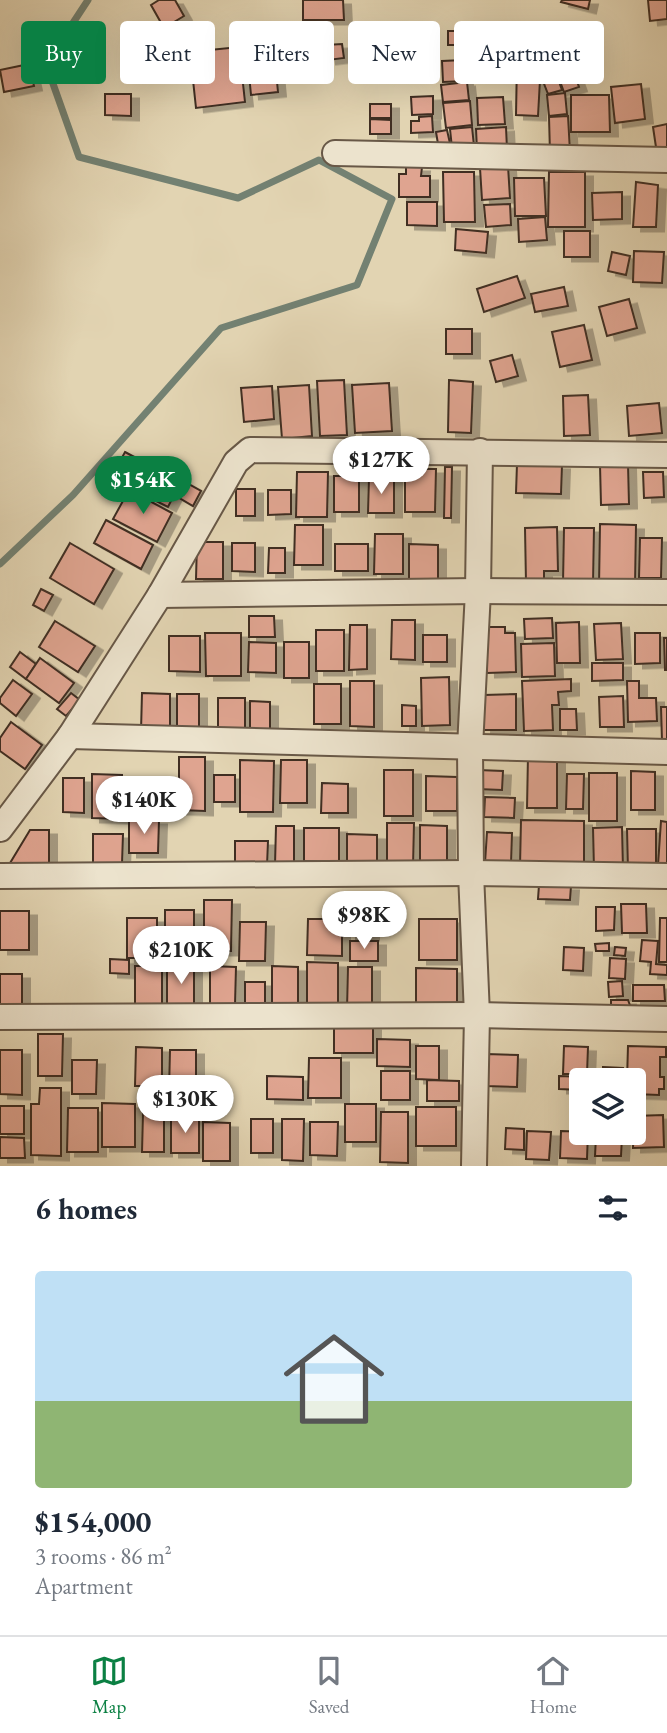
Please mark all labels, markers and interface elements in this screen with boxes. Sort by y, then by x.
chip: Buy [21,21,106,84]
chip: Rent [120,21,215,84]
chip: Filters [229,21,334,84]
chip: New [348,21,440,84]
chip: Apartment [454,21,604,84]
pin: $127K [332,436,430,496]
text: $127K [349,444,413,474]
pin: $154K [94,456,192,516]
text: $154K [111,464,175,494]
pin: $140K [95,776,193,836]
text: $140K [112,784,176,814]
pin: $98K [323,892,405,951]
text: $98K [338,899,390,929]
pin: $210K [132,926,230,986]
text: $210K [149,934,213,964]
map controls [569,1068,646,1145]
button: layers [569,1068,646,1145]
pin: $130K [136,1076,234,1135]
text: $130K [153,1083,217,1113]
text: 6 homes [35,1189,137,1228]
icon: filters [594,1189,632,1227]
icon: home [271,1316,397,1442]
text: $154,000 [35,1502,151,1541]
text: 3 rooms · 86 m² [35,1541,172,1571]
text: Apartment [35,1571,133,1601]
tab: Map [90,1652,128,1719]
tab: Saved [309,1652,349,1719]
tab: Home [530,1652,577,1719]

